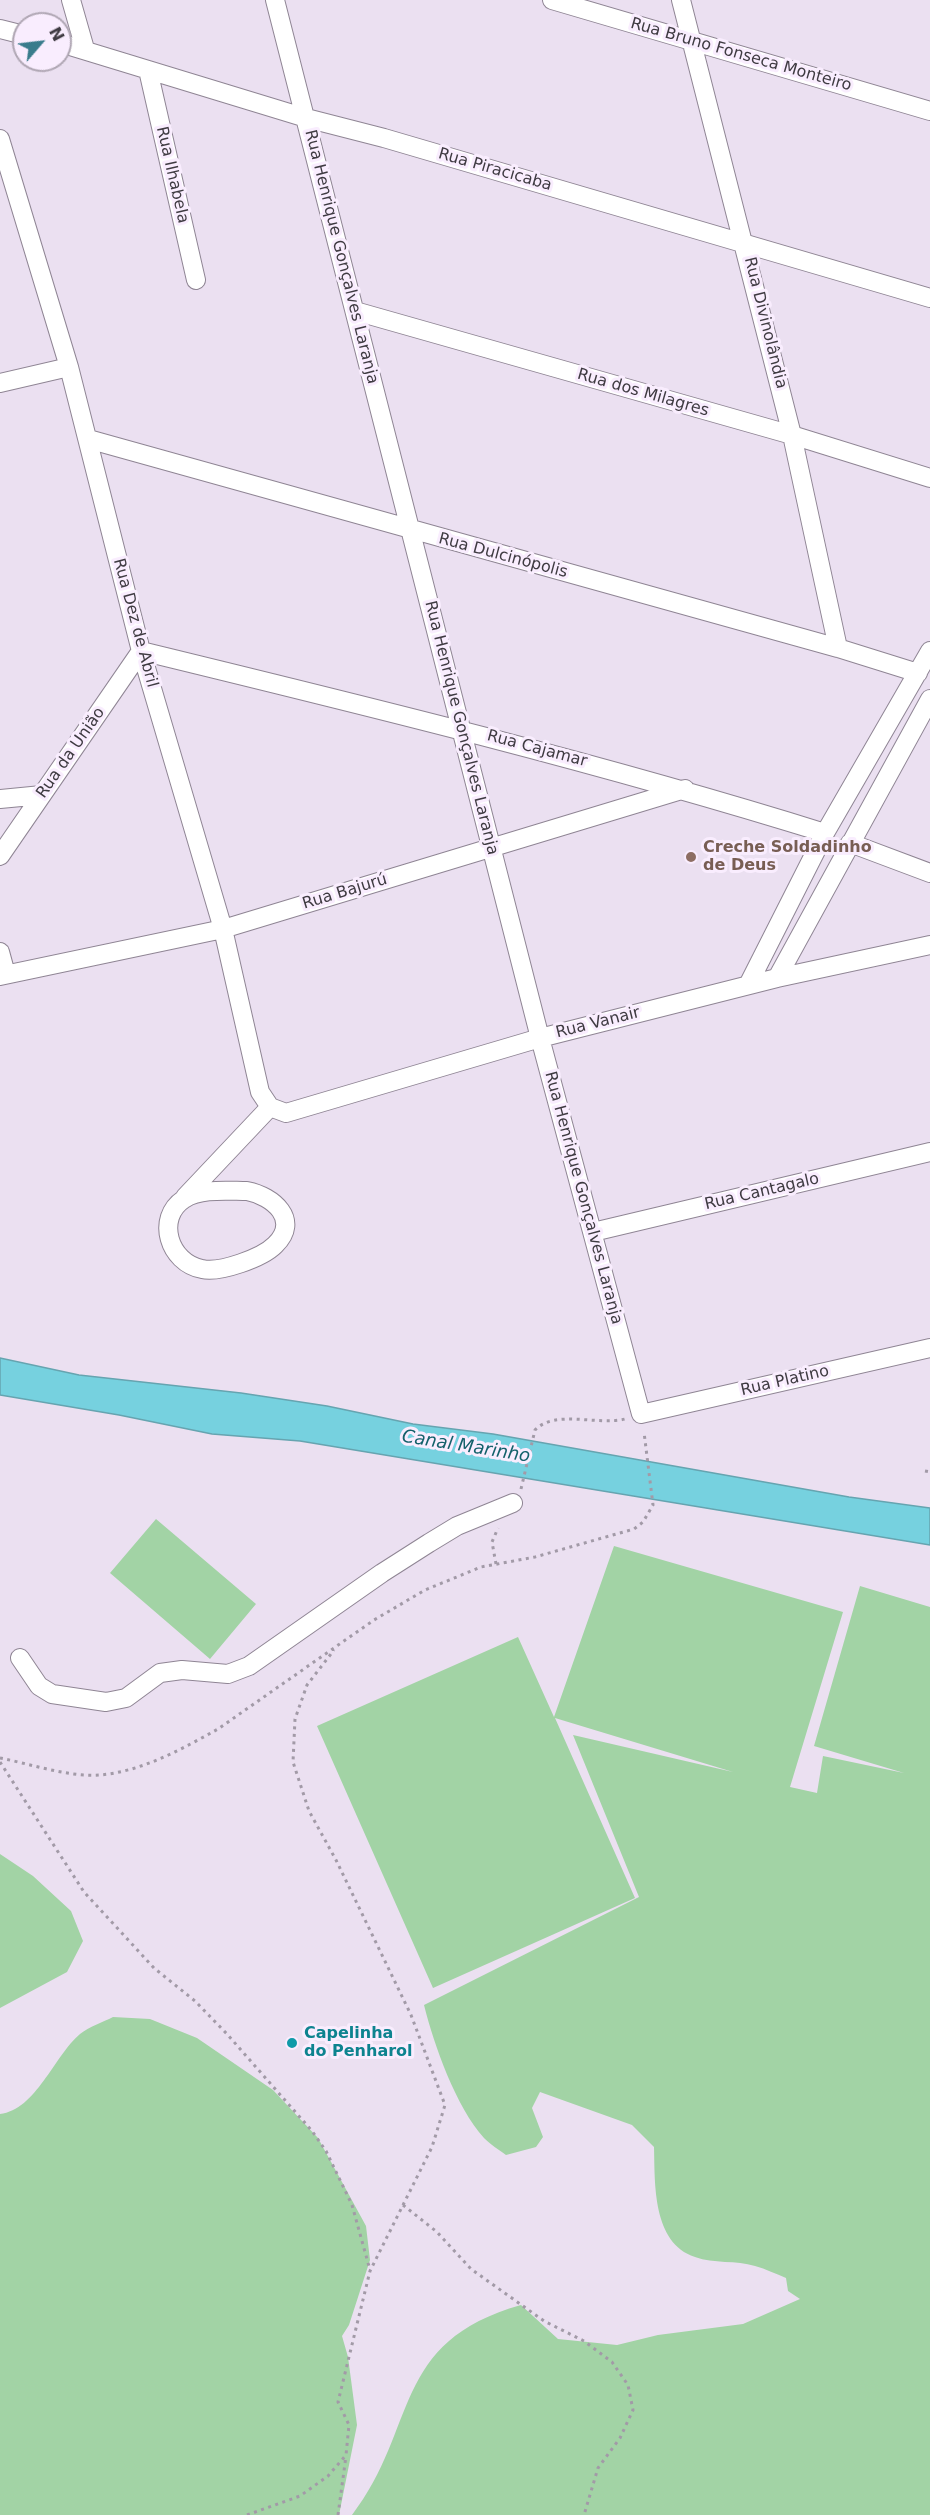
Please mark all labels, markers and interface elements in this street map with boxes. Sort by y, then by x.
north arrow [12,12,72,72]
street label: Rua Bruno Fonseca Monteiro [628,14,854,96]
text: N [45,24,68,45]
street label: Rua Ilhabela [152,125,192,225]
street label: Rua Henrique Gonçalves Laranja [300,128,382,386]
street label: Rua Piracicaba [436,145,554,195]
street label: Rua Divinolândia [739,255,791,391]
street label: Rua dos Milagres [575,365,711,421]
street label: Rua Dulcinópolis [436,530,570,582]
street label: Rua Dez de Abril [109,556,161,690]
street label: Rua Henrique Gonçalves Laranja [420,599,502,857]
street label: Rua da União [33,704,109,802]
street label: Rua Cajamar [485,726,589,772]
place label: Creche Soldadinho de Deus [703,838,872,876]
marker: Creche Soldadinho de Deus [684,850,698,864]
street label: Rua Bajurú [300,870,390,914]
street label: Rua Vanair [554,1003,642,1043]
street label: Rua Henrique Gonçalves Laranja [540,1069,626,1327]
street label: Rua Cantagalo [703,1170,821,1214]
street label: Rua Platino [739,1362,831,1400]
water label: Canal Marinho [400,1426,532,1468]
place label: Capelinha do Penharol [304,2024,413,2062]
marker: Capelinha do Penharol [285,2036,299,2050]

